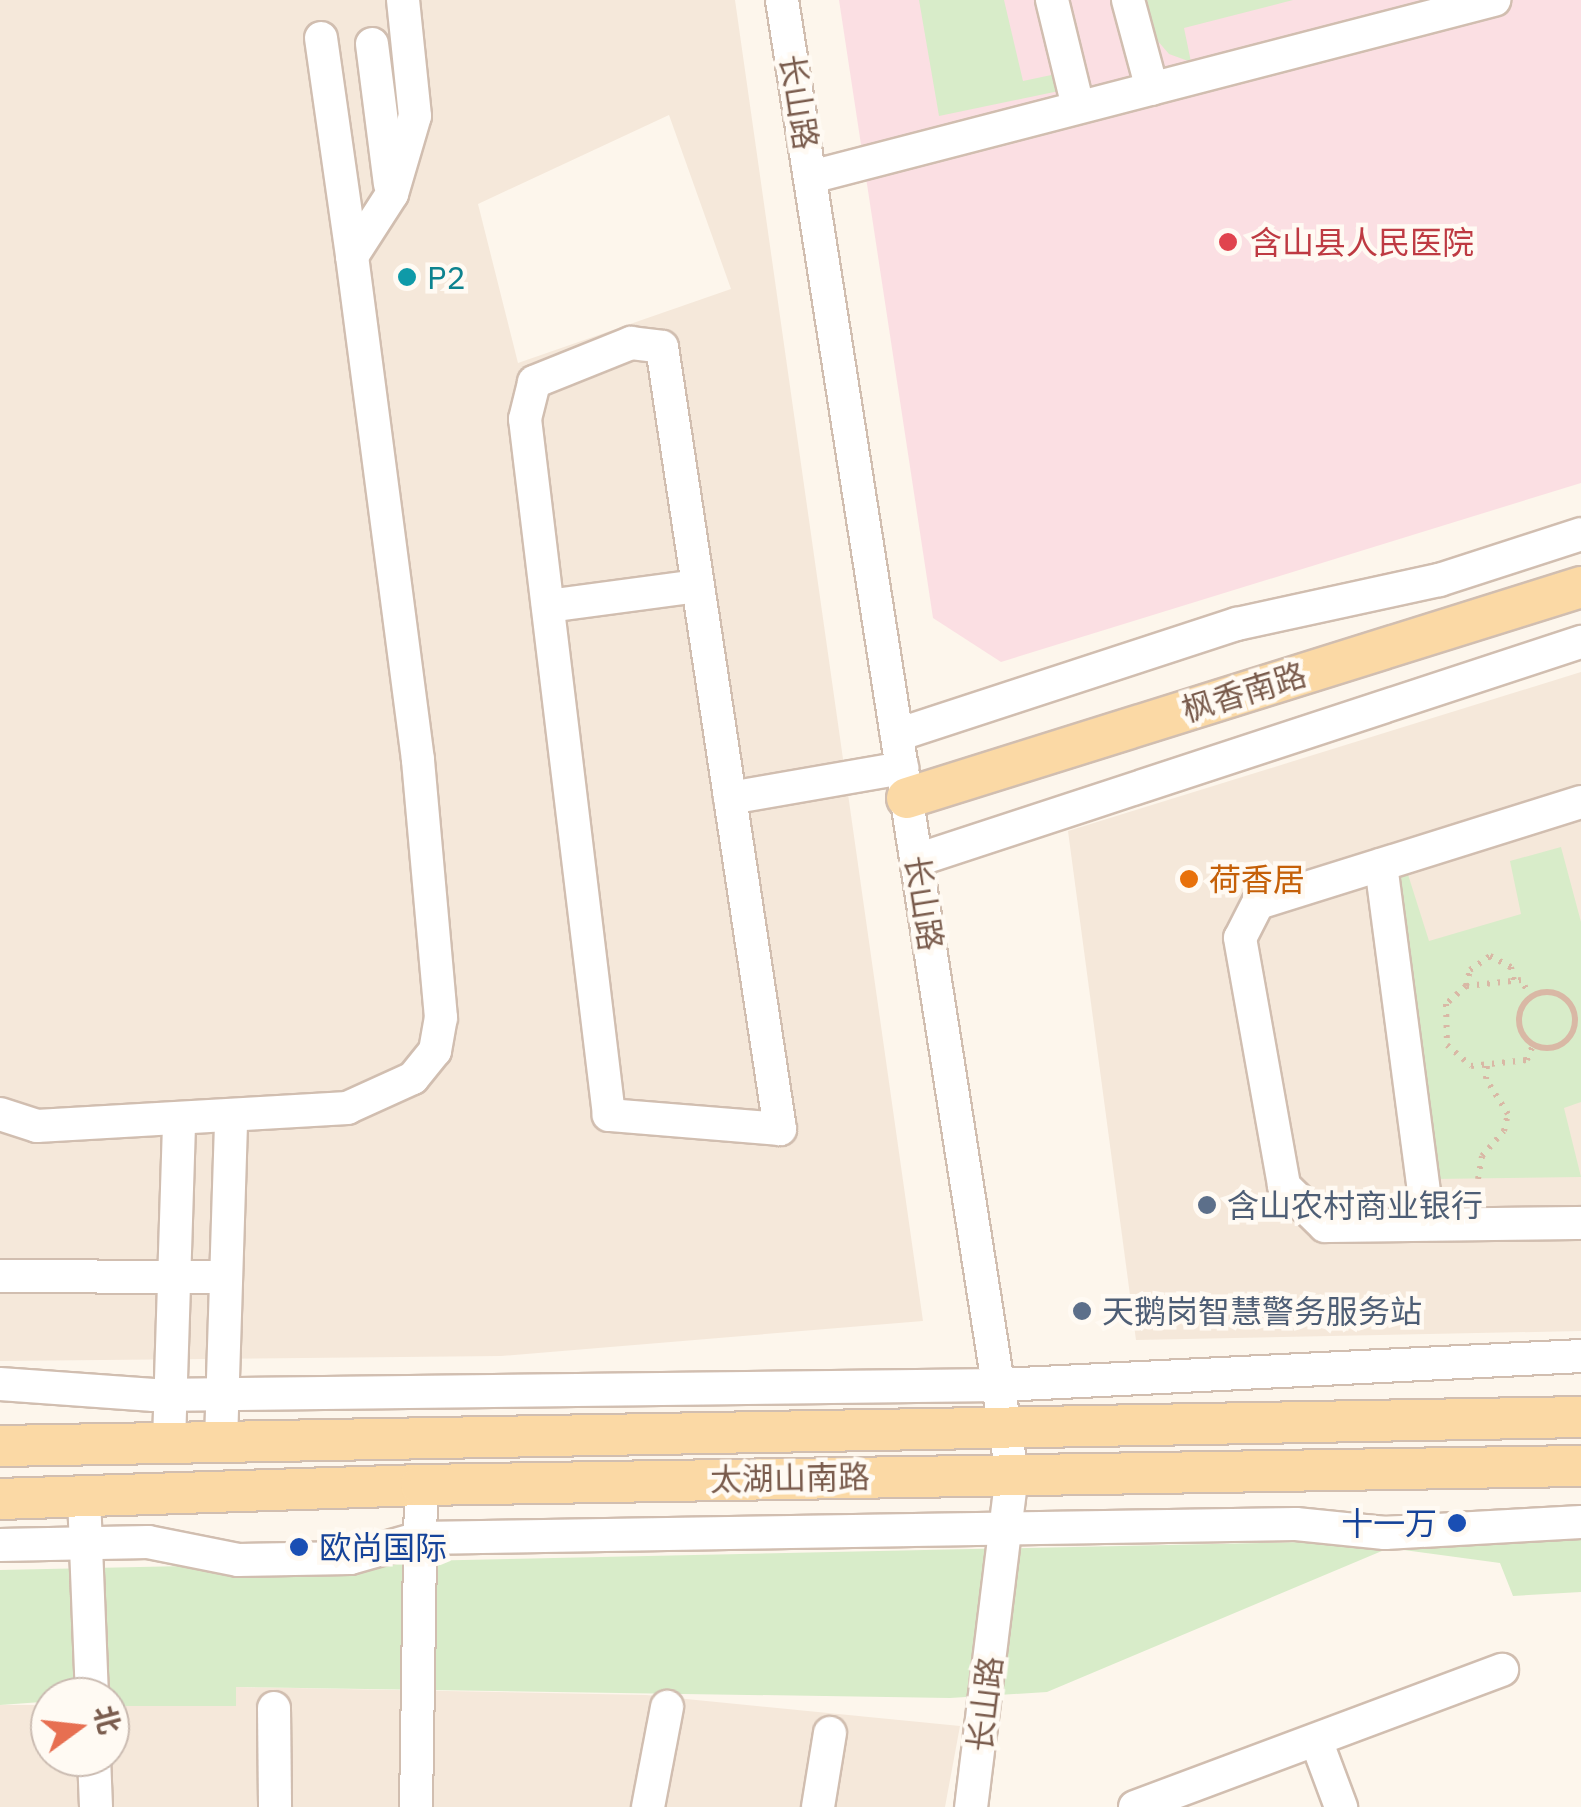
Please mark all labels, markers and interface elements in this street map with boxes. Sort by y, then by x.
street label: 长山路 [773,52,825,152]
place label: 含山县人民医院 [1250,223,1474,261]
marker: 含山县人民医院 [1215,229,1241,255]
place label: P2 [427,258,466,296]
marker: P2 [396,266,418,288]
street label: 枫香南路 [1177,655,1311,729]
street label: 长山路 [898,853,950,953]
place label: 荷香居 [1209,860,1305,898]
marker: 荷香居 [1178,868,1200,890]
place label: 含山农村商业银行 [1227,1186,1483,1224]
marker: 含山农村商业银行 [1196,1194,1218,1216]
place label: 天鹅岗智慧警务服务站 [1102,1292,1422,1330]
marker: 天鹅岗智慧警务服务站 [1071,1300,1093,1322]
street label: 太湖山南路 [710,1457,870,1499]
place label: 十一万 [1341,1504,1437,1542]
marker: 十一万 [1446,1512,1468,1534]
place label: 欧尚国际 [319,1528,447,1566]
marker: 欧尚国际 [288,1536,310,1558]
street label: 长山路 [960,1654,1010,1754]
north arrow [30,1677,130,1777]
text: 北 [86,1701,129,1738]

